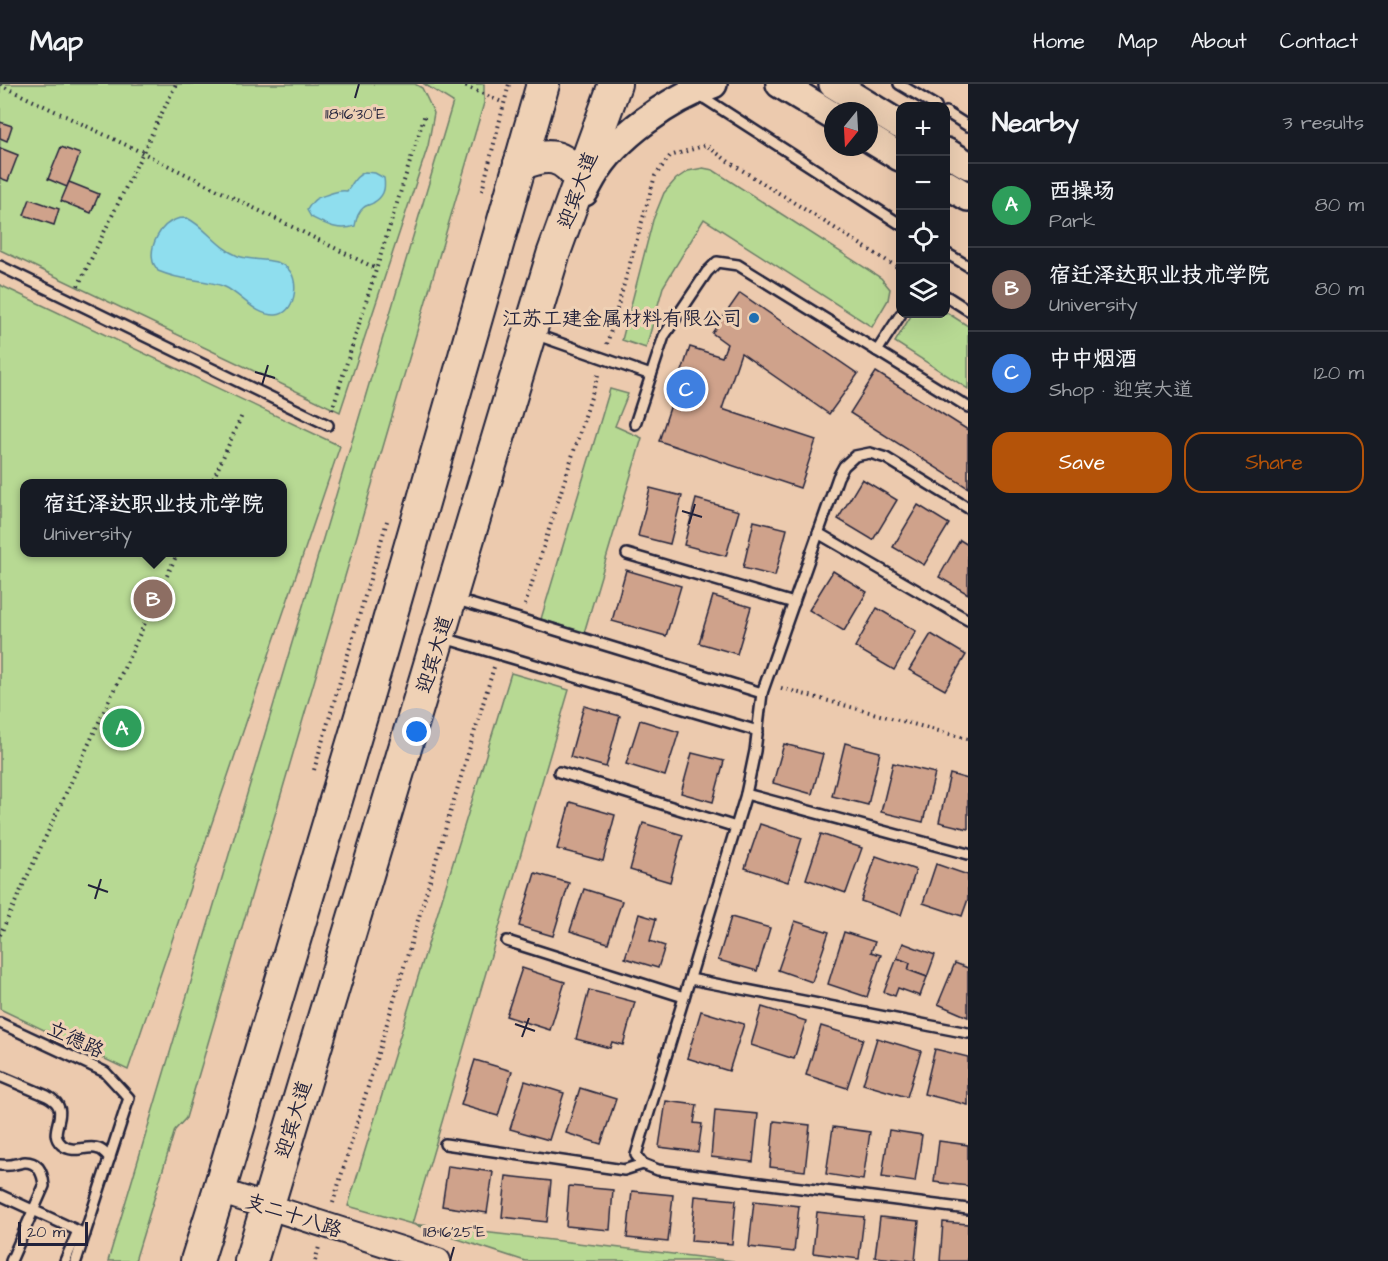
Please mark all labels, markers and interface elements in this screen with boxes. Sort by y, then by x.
text: Map [30,22,83,61]
text: Home [1033,27,1085,56]
text: Map [1118,27,1158,56]
text: About [1191,27,1247,56]
text: Contact [1280,27,1358,56]
north arrow [824,102,878,156]
map controls [896,102,950,318]
button: + [896,102,950,156]
text: 118°16'30"E [325,104,385,125]
text: Nearby [992,105,1079,141]
text: 3 results [1282,109,1364,137]
street label: 迎宾大道 [551,148,605,233]
button: − [896,156,950,210]
text: 西操场 [1049,176,1115,207]
text: A [1005,191,1018,219]
text: 80 m [1315,191,1364,219]
text: Park [1049,207,1095,235]
button: locate [896,210,950,264]
text: 宿迁泽达职业技术学院 [1049,260,1269,291]
button: layers [896,264,950,318]
text: B [1004,275,1019,303]
text: 80 m [1315,275,1364,303]
text: University [1049,291,1138,319]
place label: 江苏工建金属材料有限公司 [502,305,742,333]
marker: 江苏工建金属材料有限公司 [747,311,761,325]
text: 中中烟酒 [1049,344,1137,375]
text: C [1004,359,1019,387]
text: 120 m [1314,359,1364,387]
pin: C [666,366,706,412]
text: Shop · 迎宾大道 [1049,376,1193,404]
button: Save [992,432,1172,493]
button: Share [1184,432,1364,493]
popup [20,479,287,557]
text: 宿迁泽达职业技术学院 [43,489,264,520]
text: University [43,520,132,548]
pin: B [134,576,172,622]
street label: 迎宾大道 [410,612,460,697]
pin: A [102,706,142,750]
your location [402,717,431,746]
street label: 立德路 [42,1015,110,1066]
street label: 迎宾大道 [269,1077,319,1162]
street label: 支二十八路 [242,1187,347,1245]
scale bar [18,1219,88,1246]
text: 20 m [27,1221,65,1243]
text: 118°16'25"E [423,1222,485,1243]

